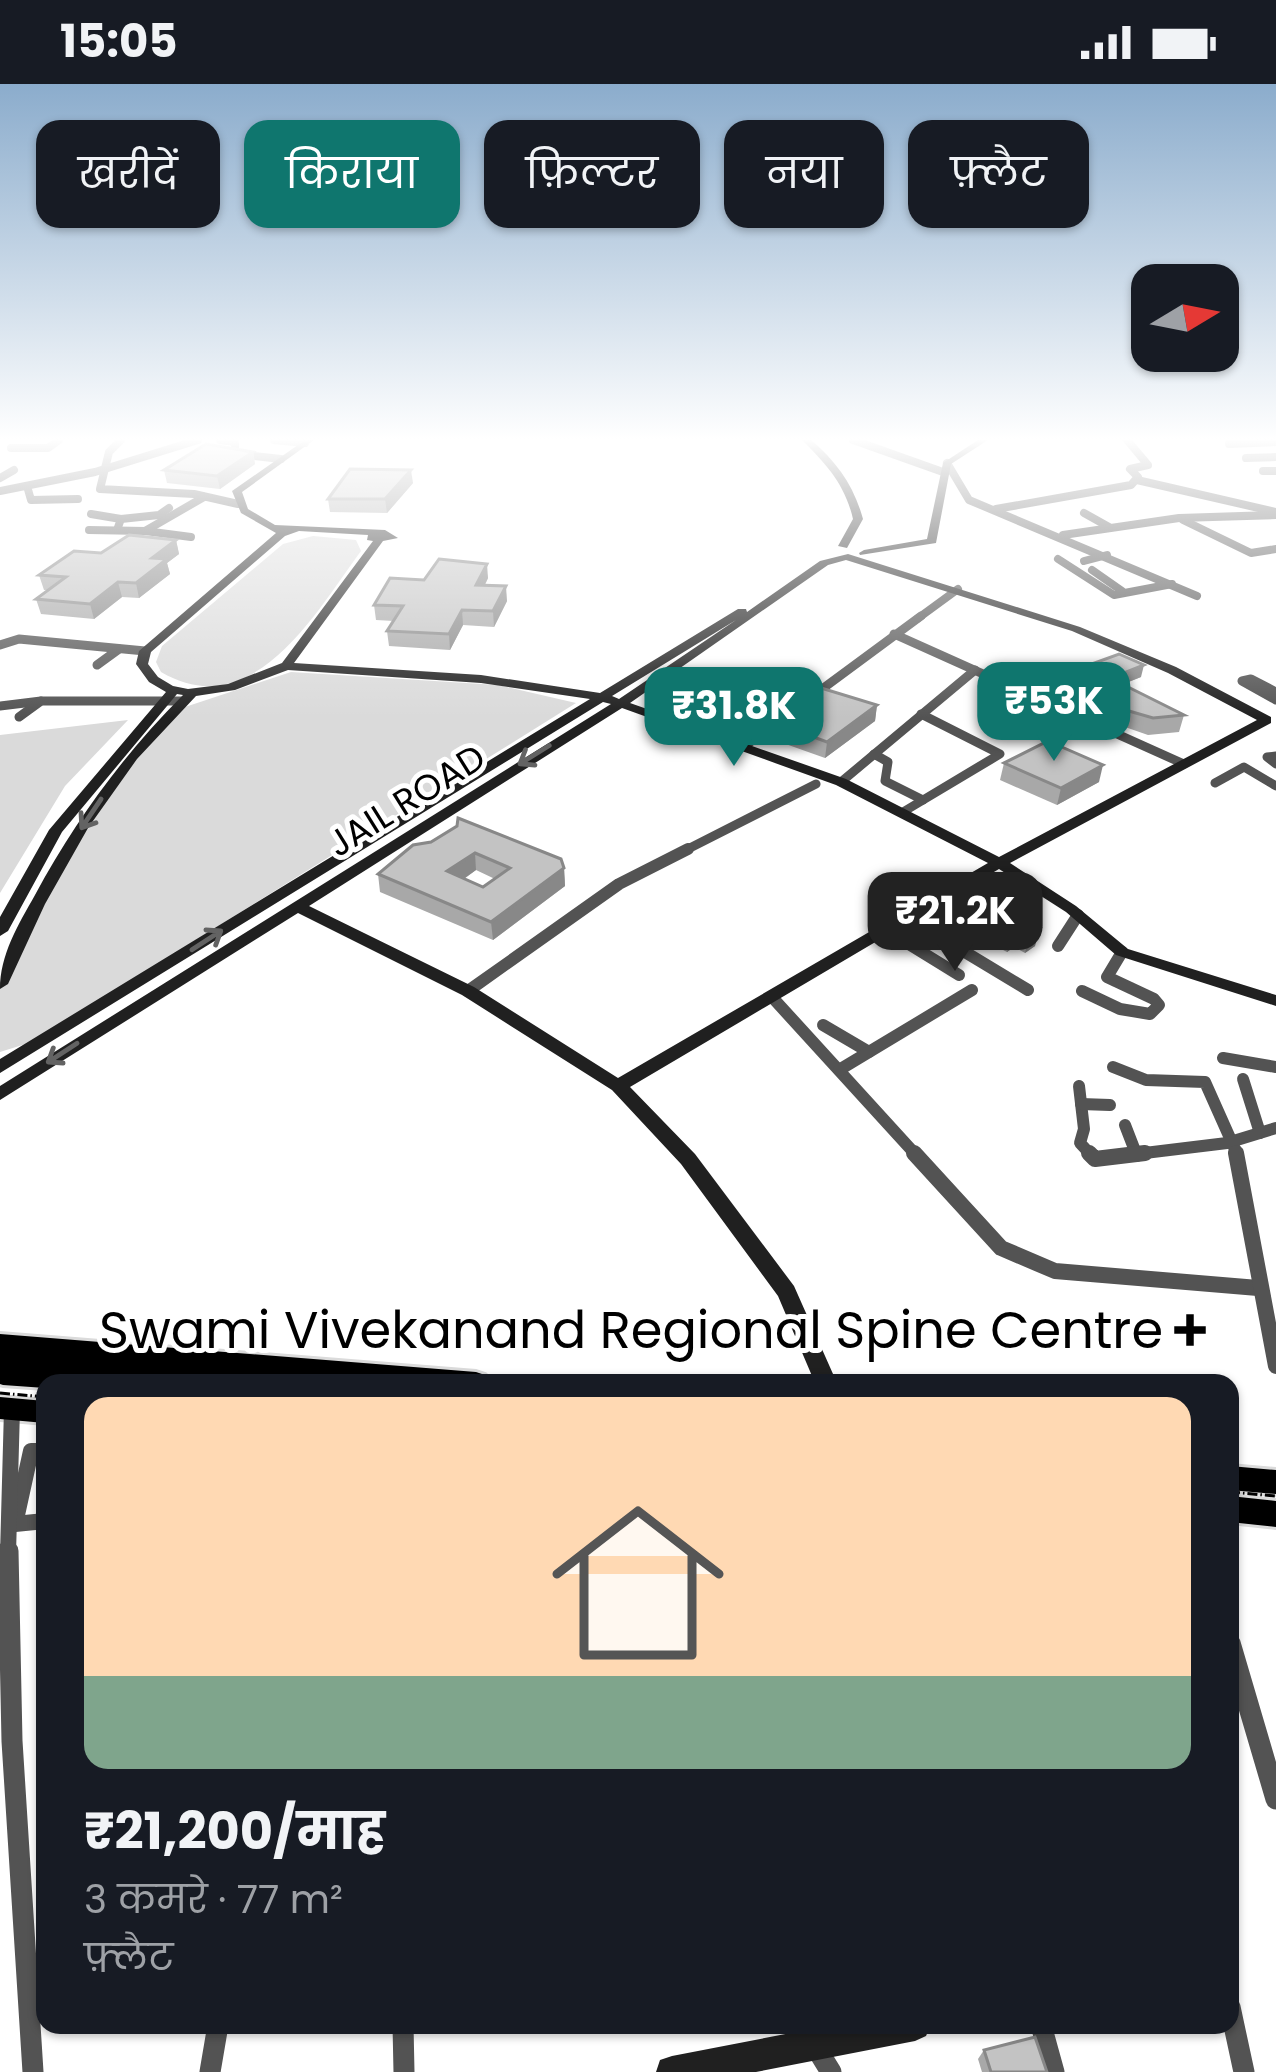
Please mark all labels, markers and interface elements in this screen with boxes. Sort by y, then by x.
text: 15:05 [60,10,178,73]
chip: खरीदें [36,120,220,228]
chip: किराया [244,120,460,228]
chip: फ़िल्टर [484,120,700,228]
chip: नया [724,120,884,228]
chip: फ़्लैट [908,120,1089,228]
north arrow [1131,264,1239,372]
map controls [1131,264,1239,372]
pin: ₹53K [983,662,1125,764]
pin: ₹31.8K [636,667,832,769]
text: ₹53K [1004,673,1104,728]
text: ₹31.8K [671,678,797,733]
street label: JAIL ROAD [318,732,495,869]
one-way arrow [517,743,551,768]
one-way arrow [78,796,103,830]
pin: ₹21.2K [857,872,1053,974]
text: ₹21.2K [895,883,1015,938]
one-way arrow [189,928,223,952]
one-way arrow [45,1040,79,1065]
place label: Swami Vivekanand Regional Spine Centre [99,1294,1163,1366]
marker: Swami Vivekanand Regional Spine Centre [1174,1314,1206,1346]
icon: home [530,1475,746,1691]
text: ₹21,200/माह [84,1795,385,1867]
text: 3 कमरे · 77 m² [84,1872,343,1927]
text: फ़्लैट [84,1931,173,1986]

